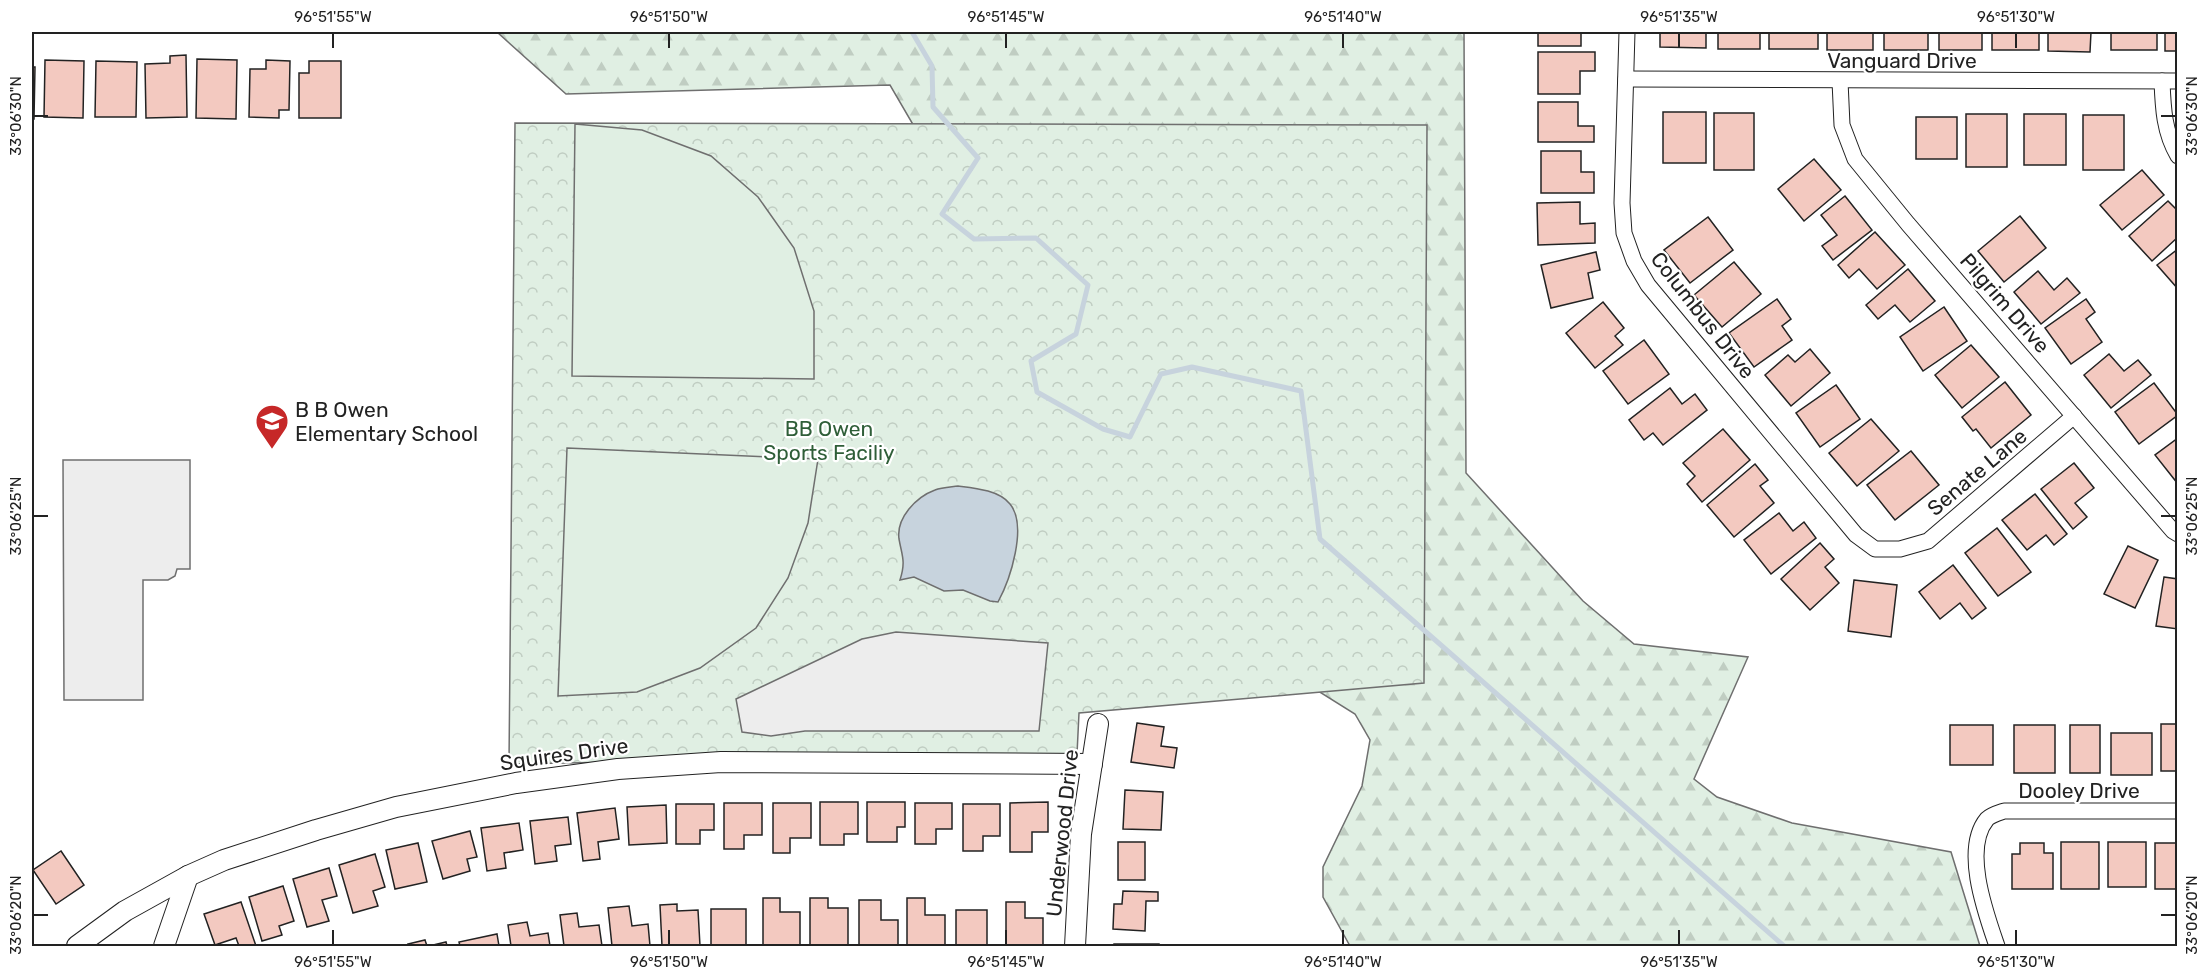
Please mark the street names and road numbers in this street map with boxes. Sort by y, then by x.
street label: Vanguard Drive [1827,48,1977,73]
street label: Columbus Drive [1646,247,1760,383]
street label: Pilgrim Drive [1955,248,2055,358]
street label: Senate Lane [1922,423,2032,521]
street label: Squires Drive [498,733,630,775]
street label: Underwood Drive [1041,748,1083,918]
street label: Dooley Drive [2018,778,2140,803]

